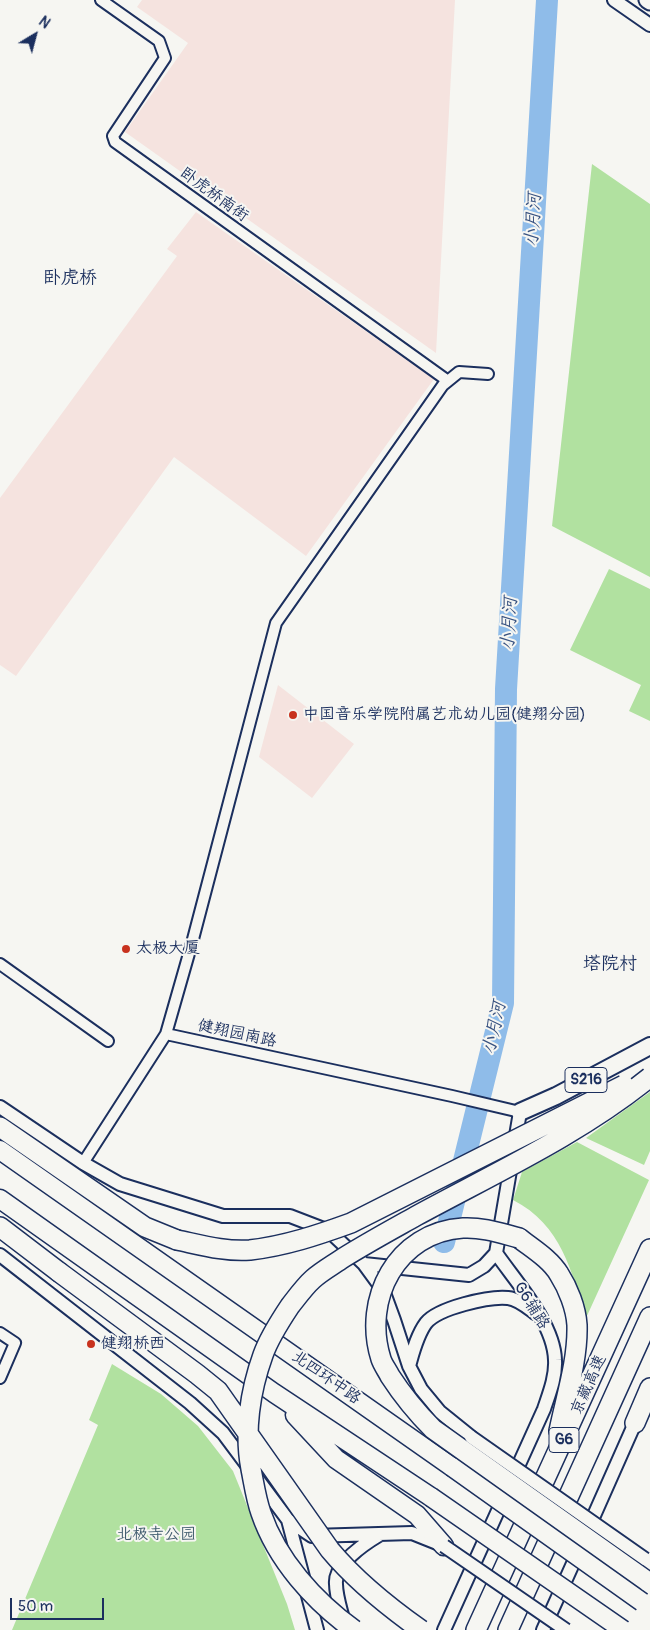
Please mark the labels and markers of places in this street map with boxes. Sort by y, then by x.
place label: 中国音乐学院附属艺术幼儿园(健翔分园) [303,705,586,725]
marker: 中国音乐学院附属艺术幼儿园(健翔分园) [287,709,299,721]
place label: 太极大厦 [136,939,200,959]
marker: 太极大厦 [120,943,132,955]
place label: 健翔桥西 [101,1334,165,1354]
marker: 健翔桥西 [85,1338,97,1350]

